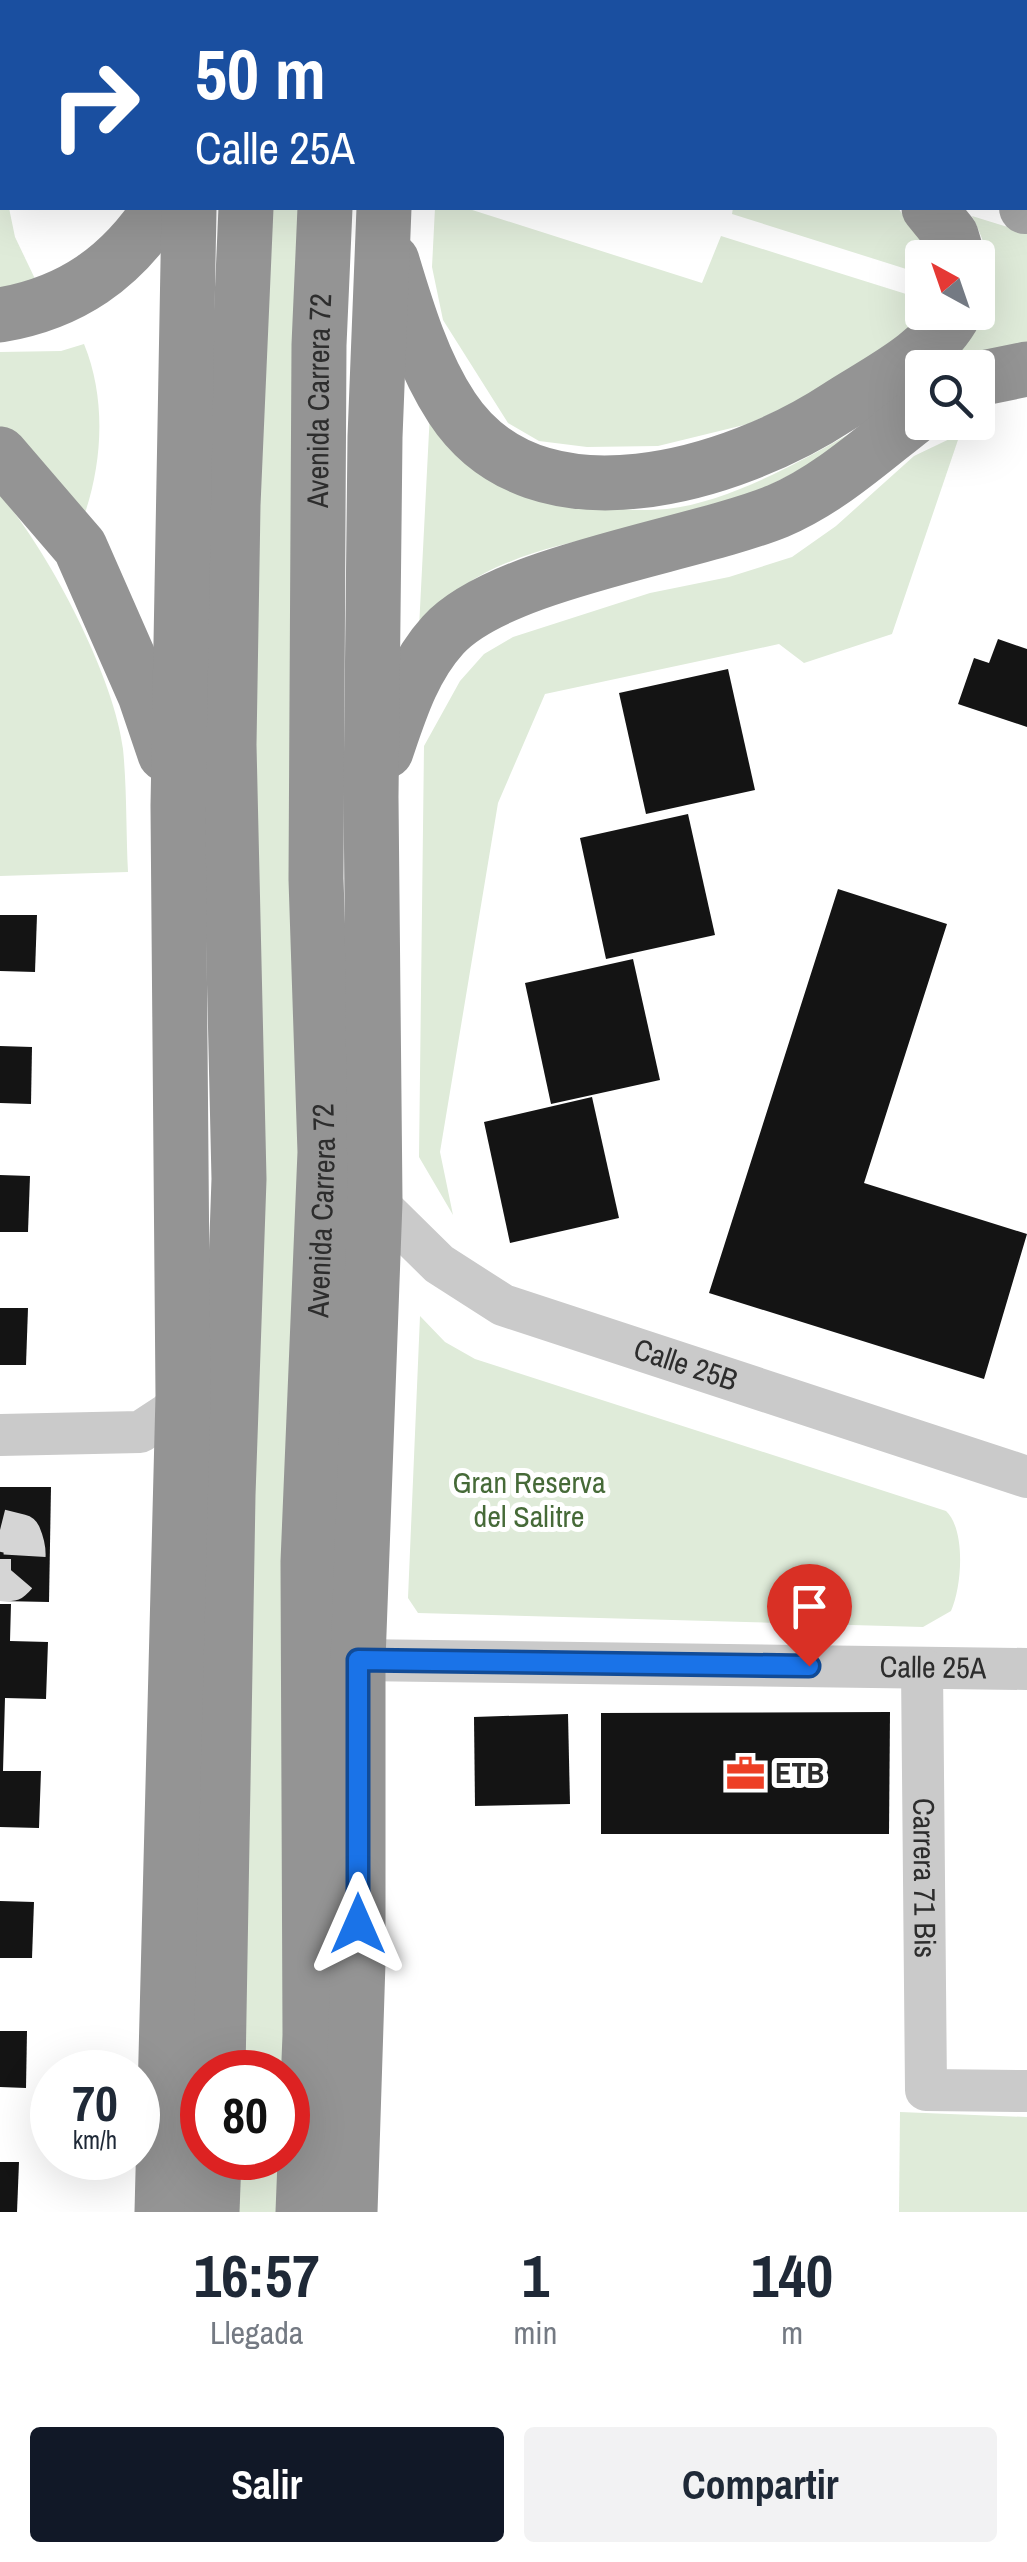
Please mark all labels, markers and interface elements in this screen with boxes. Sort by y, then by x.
text: 50 m [195,27,326,121]
icon: right [30,40,160,170]
text: Calle 25A [195,117,355,178]
north arrow [905,240,995,330]
map controls [905,240,995,440]
street label: Avenida Carrera 72 [297,293,340,509]
button: search [905,350,995,440]
street label: Avenida Carrera 72 [297,1103,344,1319]
street label: Calle 25B [629,1328,743,1400]
park label: Gran Reserva del Salitre [452,1462,606,1536]
pin [767,1564,852,1667]
icon: arrive [782,1579,837,1634]
street label: Calle 25A [879,1646,987,1687]
office icon: ETB [724,1752,766,1794]
place label: ETB [775,1752,824,1792]
street label: Carrera 71 Bis [904,1798,946,1958]
position arrow [306,1872,410,1976]
speed limit sign: 80 [180,2050,310,2180]
text: 70 [72,2069,118,2137]
text: km/h [73,2123,117,2157]
text: 16:57 [194,2235,320,2316]
text: 1 [522,2235,549,2316]
text: 140 [751,2235,833,2316]
text: Llegada [210,2311,303,2354]
text: min [513,2311,557,2354]
text: m [781,2311,803,2354]
button: Salir [30,2427,504,2542]
button: Compartir [524,2427,997,2542]

